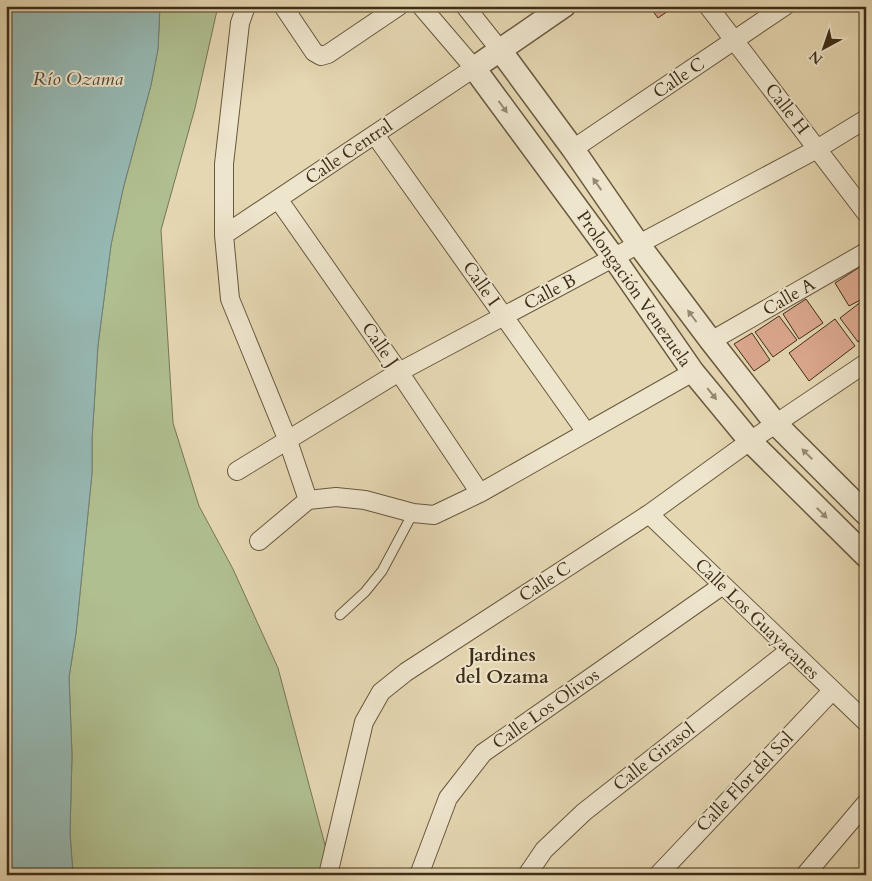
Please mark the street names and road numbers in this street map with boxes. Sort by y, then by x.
street label: Calle C [648,51,710,104]
street label: Calle H [759,78,815,140]
street label: Calle Central [300,113,398,190]
street label: Prolongación Venezuela [571,206,698,372]
street label: Calle I [456,256,506,312]
street label: Calle B [519,268,581,316]
street label: Calle A [758,272,820,322]
street label: Calle J [355,317,405,373]
street label: Calle Los Guayacanes [689,553,825,685]
street label: Calle C [514,556,576,608]
street label: Calle Los Olivos [488,663,604,755]
street label: Calle Girasol [608,717,701,797]
street label: Calle Flor del Sol [691,726,799,838]

